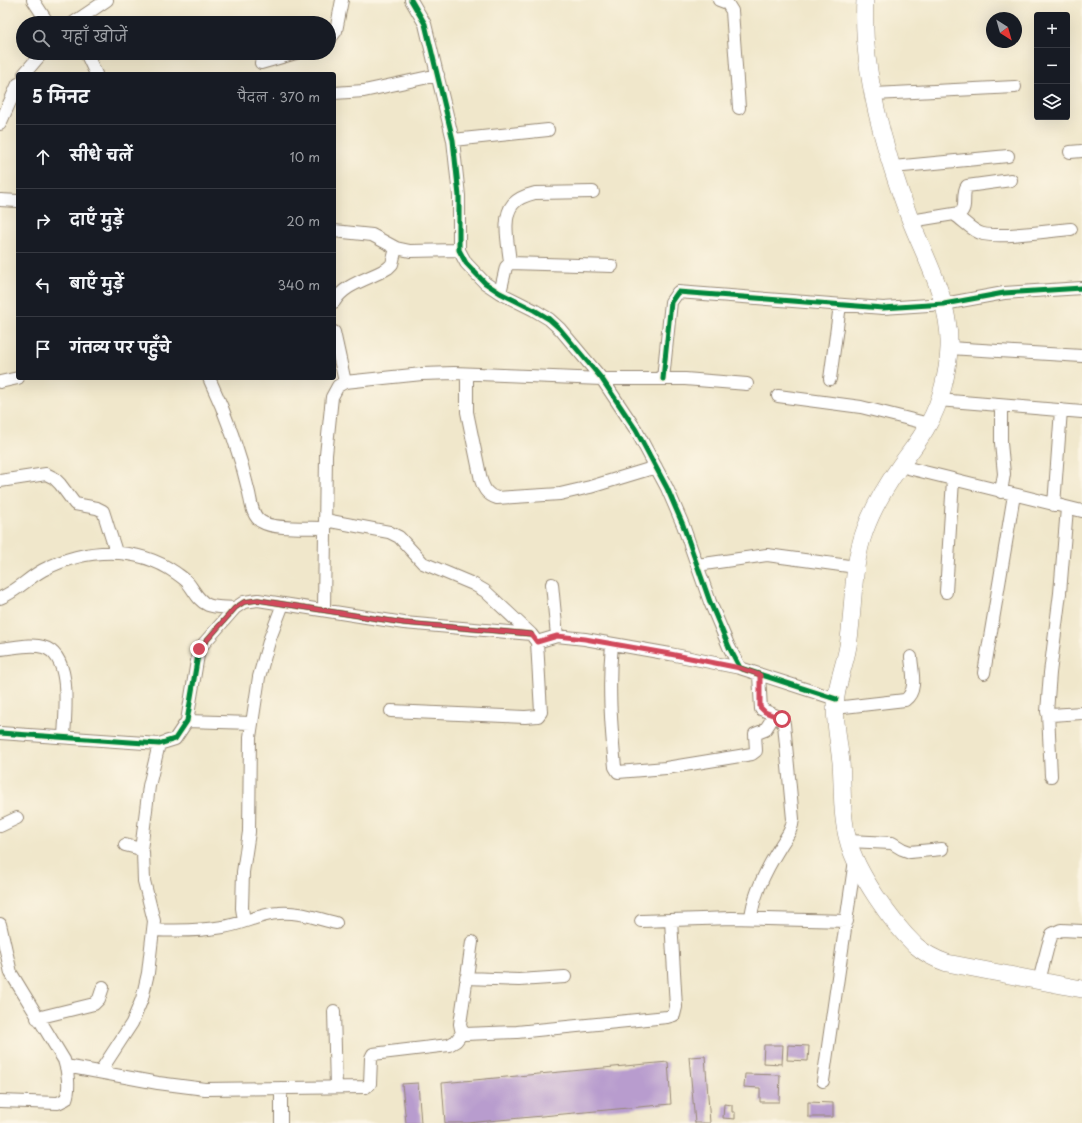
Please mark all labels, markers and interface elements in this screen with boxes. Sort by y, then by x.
north arrow [986,12,1022,48]
map controls [1034,12,1070,120]
button: + [1034,12,1070,48]
search box [16,16,336,60]
text: यहाँ खोजें [62,24,128,47]
icon: search [30,27,52,49]
button: − [1034,48,1070,84]
text: 5 मिनट [32,83,89,109]
button: layers [1034,84,1070,120]
text: पैदल · 370 m [237,87,320,106]
text: सीधे चलें [70,143,132,166]
icon: ahead [32,146,54,168]
text: 10 m [290,147,320,166]
text: दाएँ मुड़ें [70,207,123,230]
icon: right [32,210,54,232]
text: 20 m [286,211,320,230]
text: बाएँ मुड़ें [70,271,124,294]
icon: left [32,274,54,296]
text: 340 m [277,275,320,294]
text: गंतव्य पर पहुँचे [70,335,171,358]
icon: arrive [32,338,54,360]
route end [190,640,208,658]
route start [773,710,791,728]

